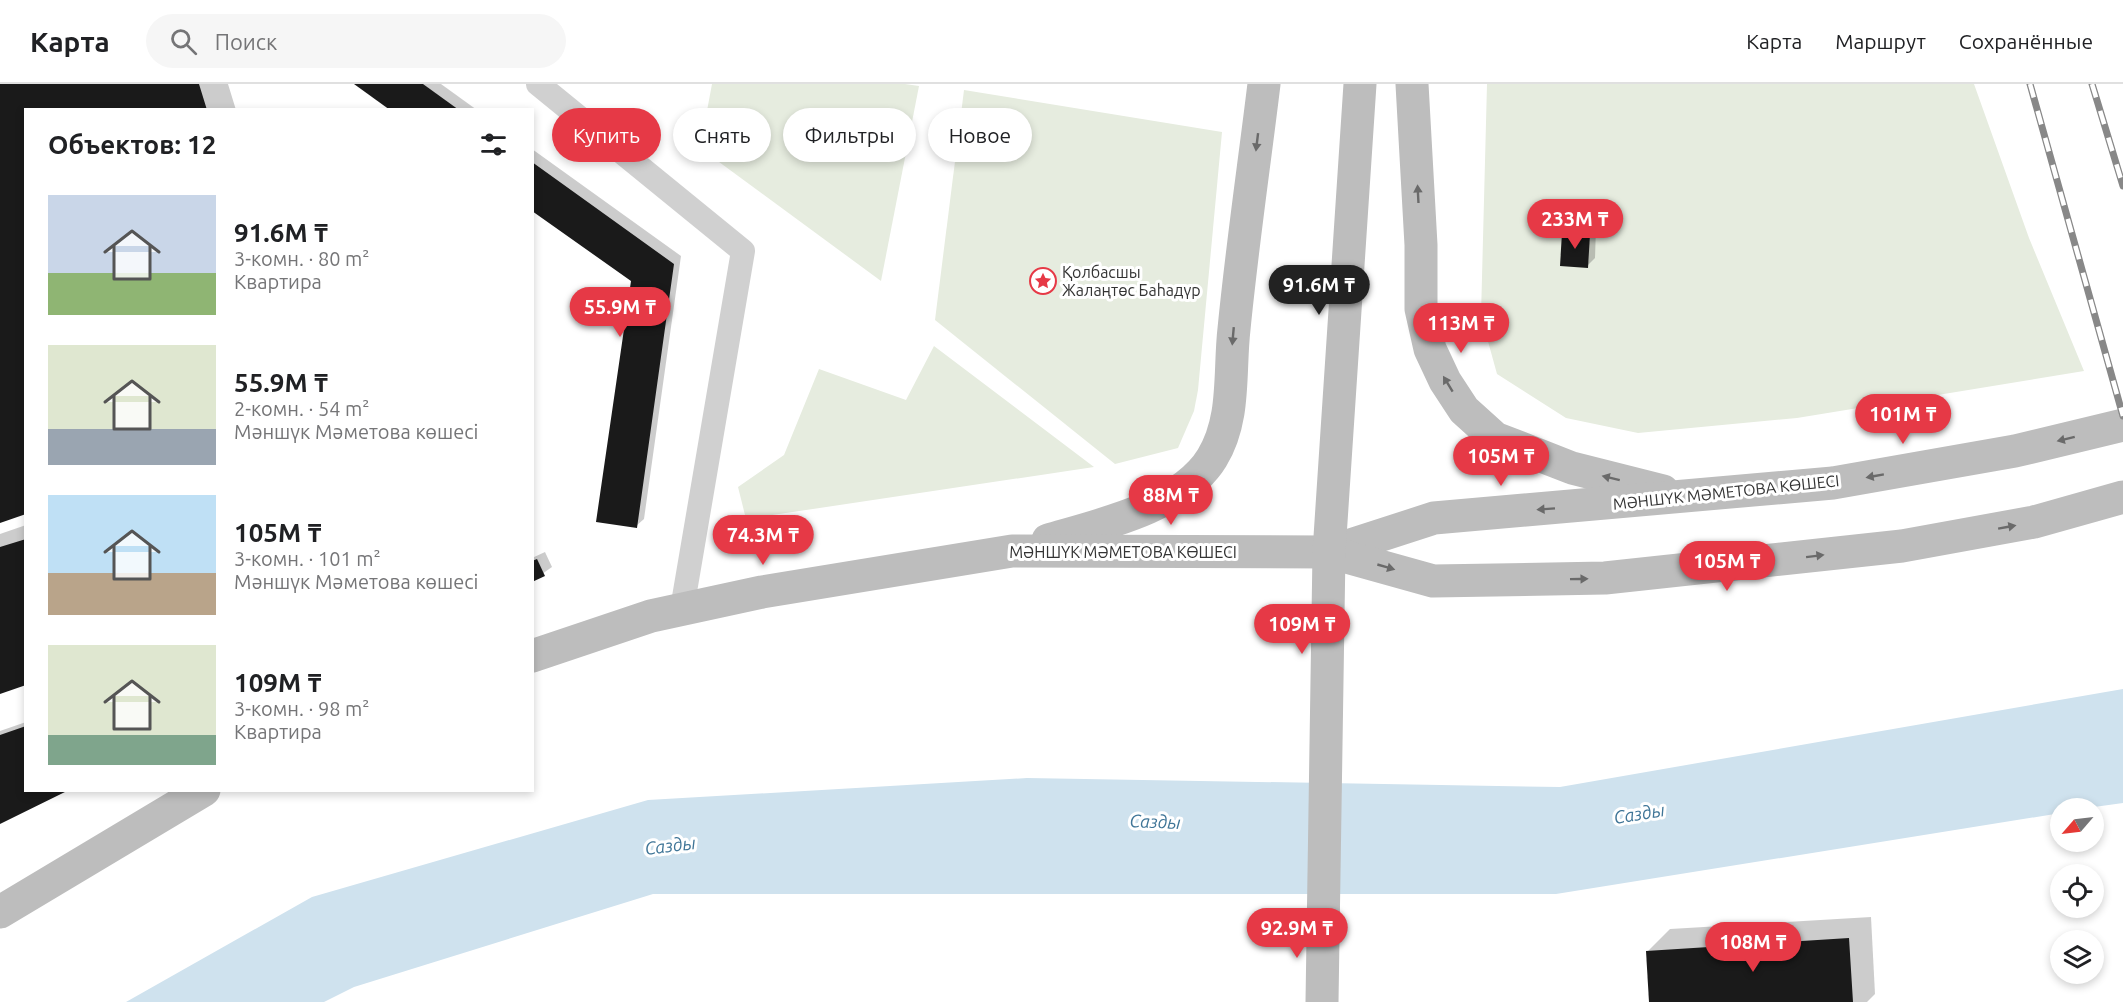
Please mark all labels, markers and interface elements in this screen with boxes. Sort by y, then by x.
search box [146,14,566,68]
icon: search [167,25,200,58]
text: Карта [30,26,110,57]
text: Поиск [215,29,277,54]
text: Карта [1746,29,1802,53]
text: Маршрут [1835,29,1926,53]
text: Сохранённые [1959,29,2093,53]
chip: Купить [552,108,661,162]
chip: Снять [673,108,771,162]
chip: Фильтры [783,108,916,162]
chip: Новое [928,108,1032,162]
icon: filters [477,128,510,161]
text: Объектов: 12 [48,130,216,159]
one-way arrow [1252,133,1262,152]
one-way arrow [1413,185,1423,204]
pin: 233M ₸ [1526,199,1624,250]
text: 233M ₸ [1541,207,1609,230]
text: 91.6M ₸ [234,218,328,247]
icon: home [96,219,168,291]
text: 3-комн. · 80 m² [234,247,369,270]
place label: Қолбасшы Жалаңтөс Баһадүр [1062,263,1201,299]
pin: 91.6M ₸ [1264,265,1374,316]
place icon: Қолбасшы Жалаңтөс Баһадүр [1028,266,1058,296]
text: Квартира [234,270,322,293]
text: 91.6M ₸ [1283,273,1355,296]
pin: 55.9M ₸ [565,287,675,338]
text: 55.9M ₸ [584,295,656,318]
pin: 113M ₸ [1412,303,1510,354]
text: 113M ₸ [1427,311,1495,334]
one-way arrow [1229,326,1238,345]
text: 55.9M ₸ [234,368,328,397]
icon: home [96,369,168,441]
one-way arrow [1442,376,1453,392]
pin: 101M ₸ [1854,394,1952,445]
text: 2-комн. · 54 m² [234,397,369,420]
text: 101M ₸ [1869,402,1937,425]
text: Мәншүк Мәметова көшесі [234,420,478,443]
one-way arrow [2057,434,2075,444]
pin: 105M ₸ [1452,436,1550,487]
text: 105M ₸ [1467,444,1535,467]
street label: МӘНШҮК МӘМЕТОВА КӨШЕСІ [1612,471,1840,513]
one-way arrow [1865,471,1884,480]
one-way arrow [1601,472,1620,482]
pin: 88M ₸ [1129,475,1213,526]
text: 88M ₸ [1143,483,1199,506]
one-way arrow [1536,504,1555,514]
pin: 74.3M ₸ [708,515,818,566]
text: 105M ₸ [234,518,322,547]
icon: home [96,519,168,591]
one-way arrow [1998,522,2017,531]
text: 74.3M ₸ [727,523,799,546]
pin: 105M ₸ [1678,541,1776,592]
street label: МӘНШҮК МӘМЕТОВА КӨШЕСІ [1009,543,1237,561]
text: 3-комн. · 101 m² [234,547,381,570]
text: 105M ₸ [1693,549,1761,572]
one-way arrow [1805,552,1824,561]
one-way arrow [1377,563,1395,573]
text: Мәншүк Мәметова көшесі [234,570,478,593]
one-way arrow [1569,574,1588,584]
pin: 109M ₸ [1253,604,1351,655]
text: 109M ₸ [1268,612,1336,635]
text: 109M ₸ [234,668,322,697]
icon: home [96,669,168,741]
text: 3-комн. · 98 m² [234,697,369,720]
text: Квартира [234,720,322,743]
north arrow [2050,798,2104,852]
map controls [2050,798,2104,984]
water label: Сазды [1612,799,1666,827]
water label: Сазды [1129,810,1181,832]
water label: Сазды [643,832,697,858]
button: locate [2050,864,2104,918]
pin: 92.9M ₸ [1242,908,1352,959]
text: 92.9M ₸ [1261,916,1333,939]
pin: 108M ₸ [1704,922,1802,973]
text: 108M ₸ [1719,930,1787,953]
button: layers [2050,930,2104,984]

